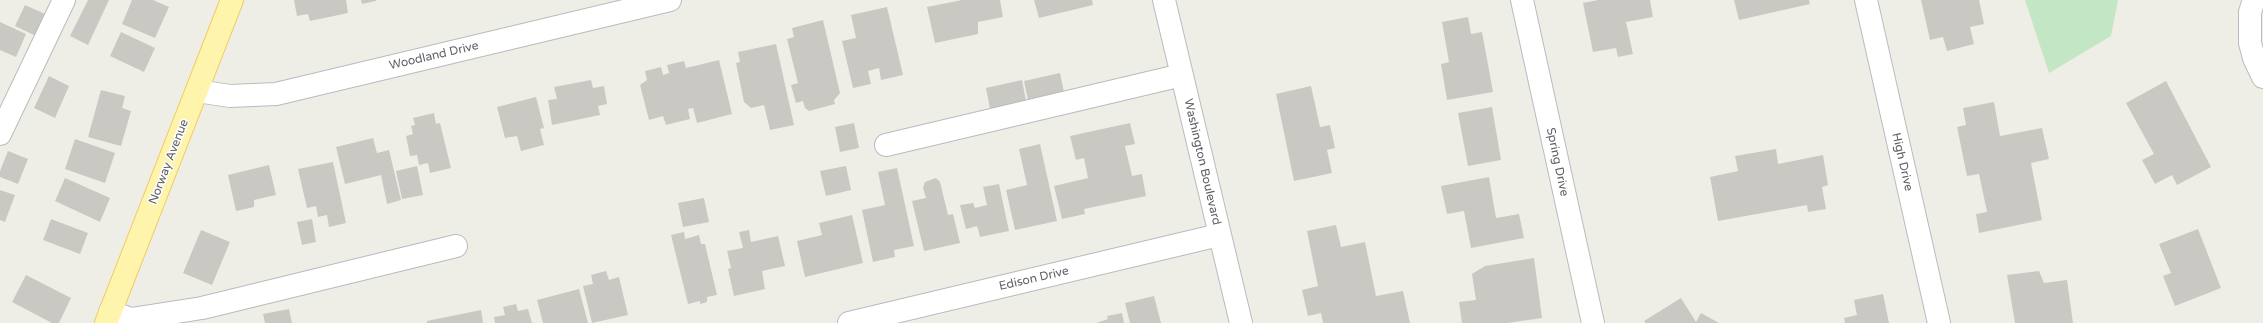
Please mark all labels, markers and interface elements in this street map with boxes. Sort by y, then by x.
street label: Woodland Drive [388,39,480,73]
street label: Washington Boulevard [1180,97,1224,227]
street label: Norway Avenue [146,117,192,207]
street label: Spring Drive [1543,126,1571,198]
street label: High Drive [1888,131,1916,193]
street label: Edison Drive [998,264,1070,294]

